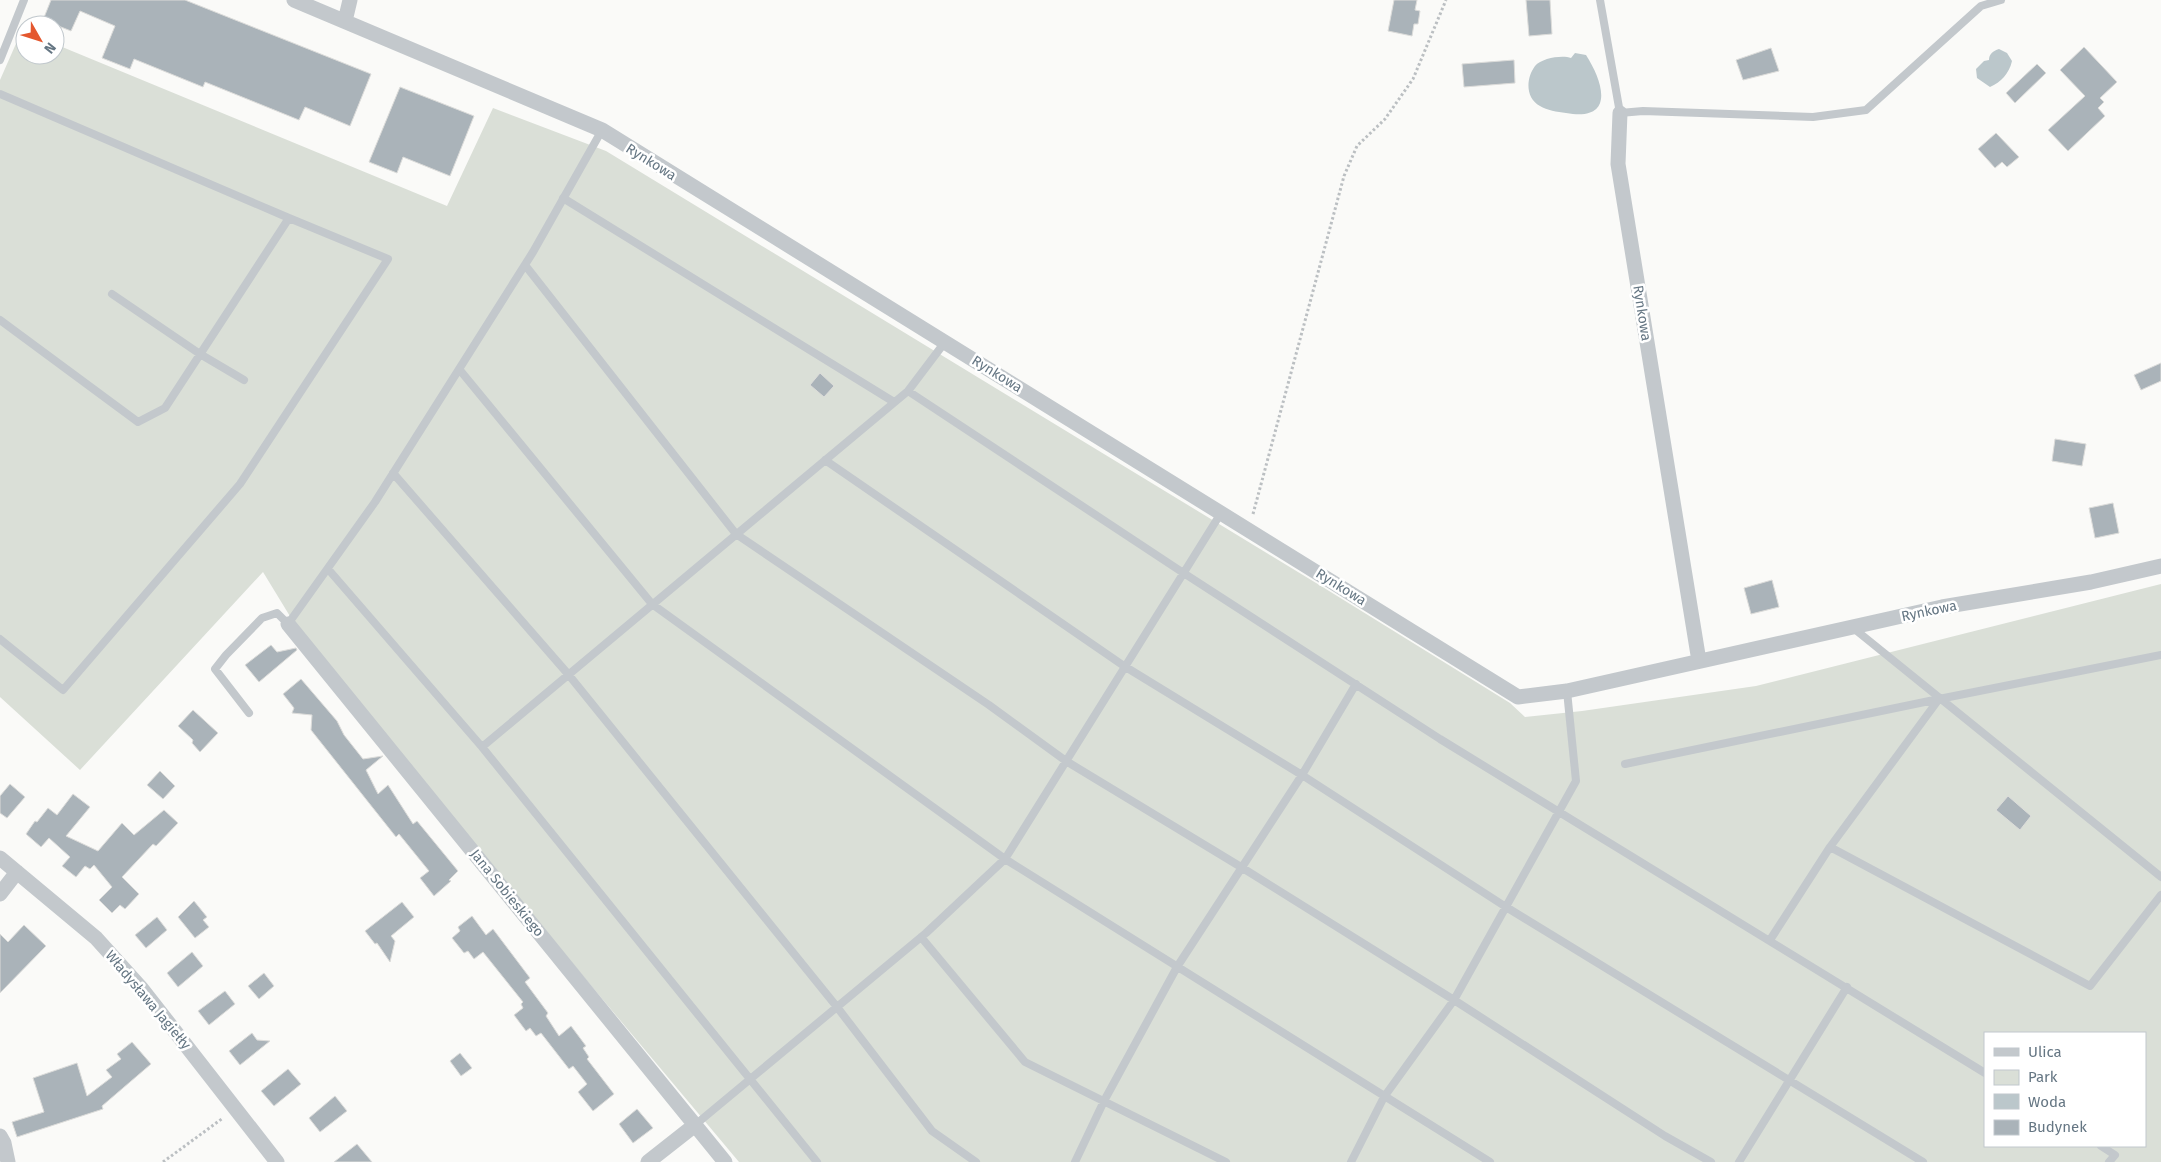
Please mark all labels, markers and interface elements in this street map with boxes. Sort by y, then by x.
north arrow [15,15,65,65]
text: N [40,39,59,57]
street label: Rynkowa [623,140,679,184]
street label: Rynkowa [1629,284,1655,342]
street label: Rynkowa [969,352,1025,396]
street label: Rynkowa [1313,565,1369,609]
street label: Rynkowa [1900,597,1958,625]
street label: Jana Sobieskiego [467,846,547,940]
street label: Władysława Jagiełły [102,947,194,1053]
legend [1984,1032,2146,1147]
text: Ulica [2028,1043,2062,1061]
text: Park [2028,1068,2058,1086]
text: Woda [2028,1093,2066,1111]
text: Budynek [2028,1118,2087,1136]

